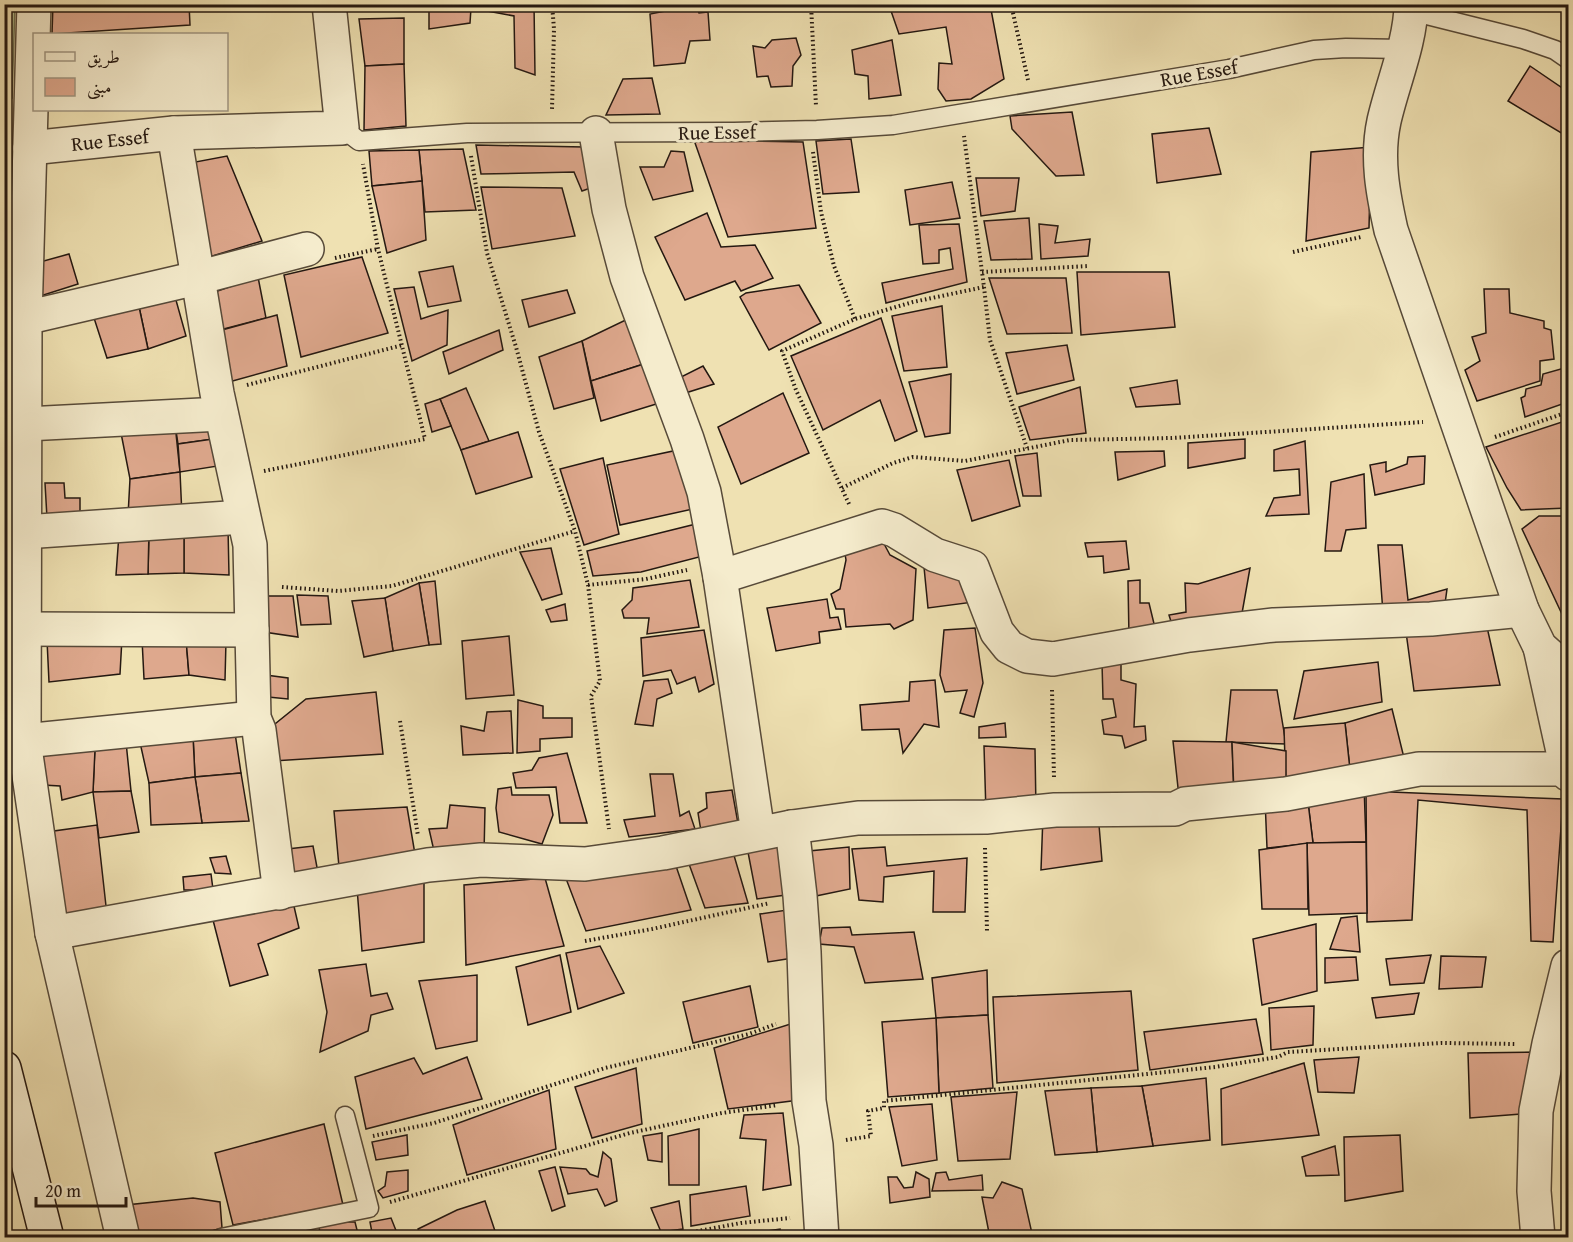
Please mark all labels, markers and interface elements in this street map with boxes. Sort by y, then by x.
legend [33,33,228,111]
text: طريق [87,43,120,70]
street label: Rue Essef [1158,51,1242,94]
text: مبنى [87,73,112,100]
street label: Rue Essef [678,116,759,147]
street label: Rue Essef [70,121,153,158]
scale bar [36,1170,126,1208]
text: 20 m [45,1177,81,1204]

